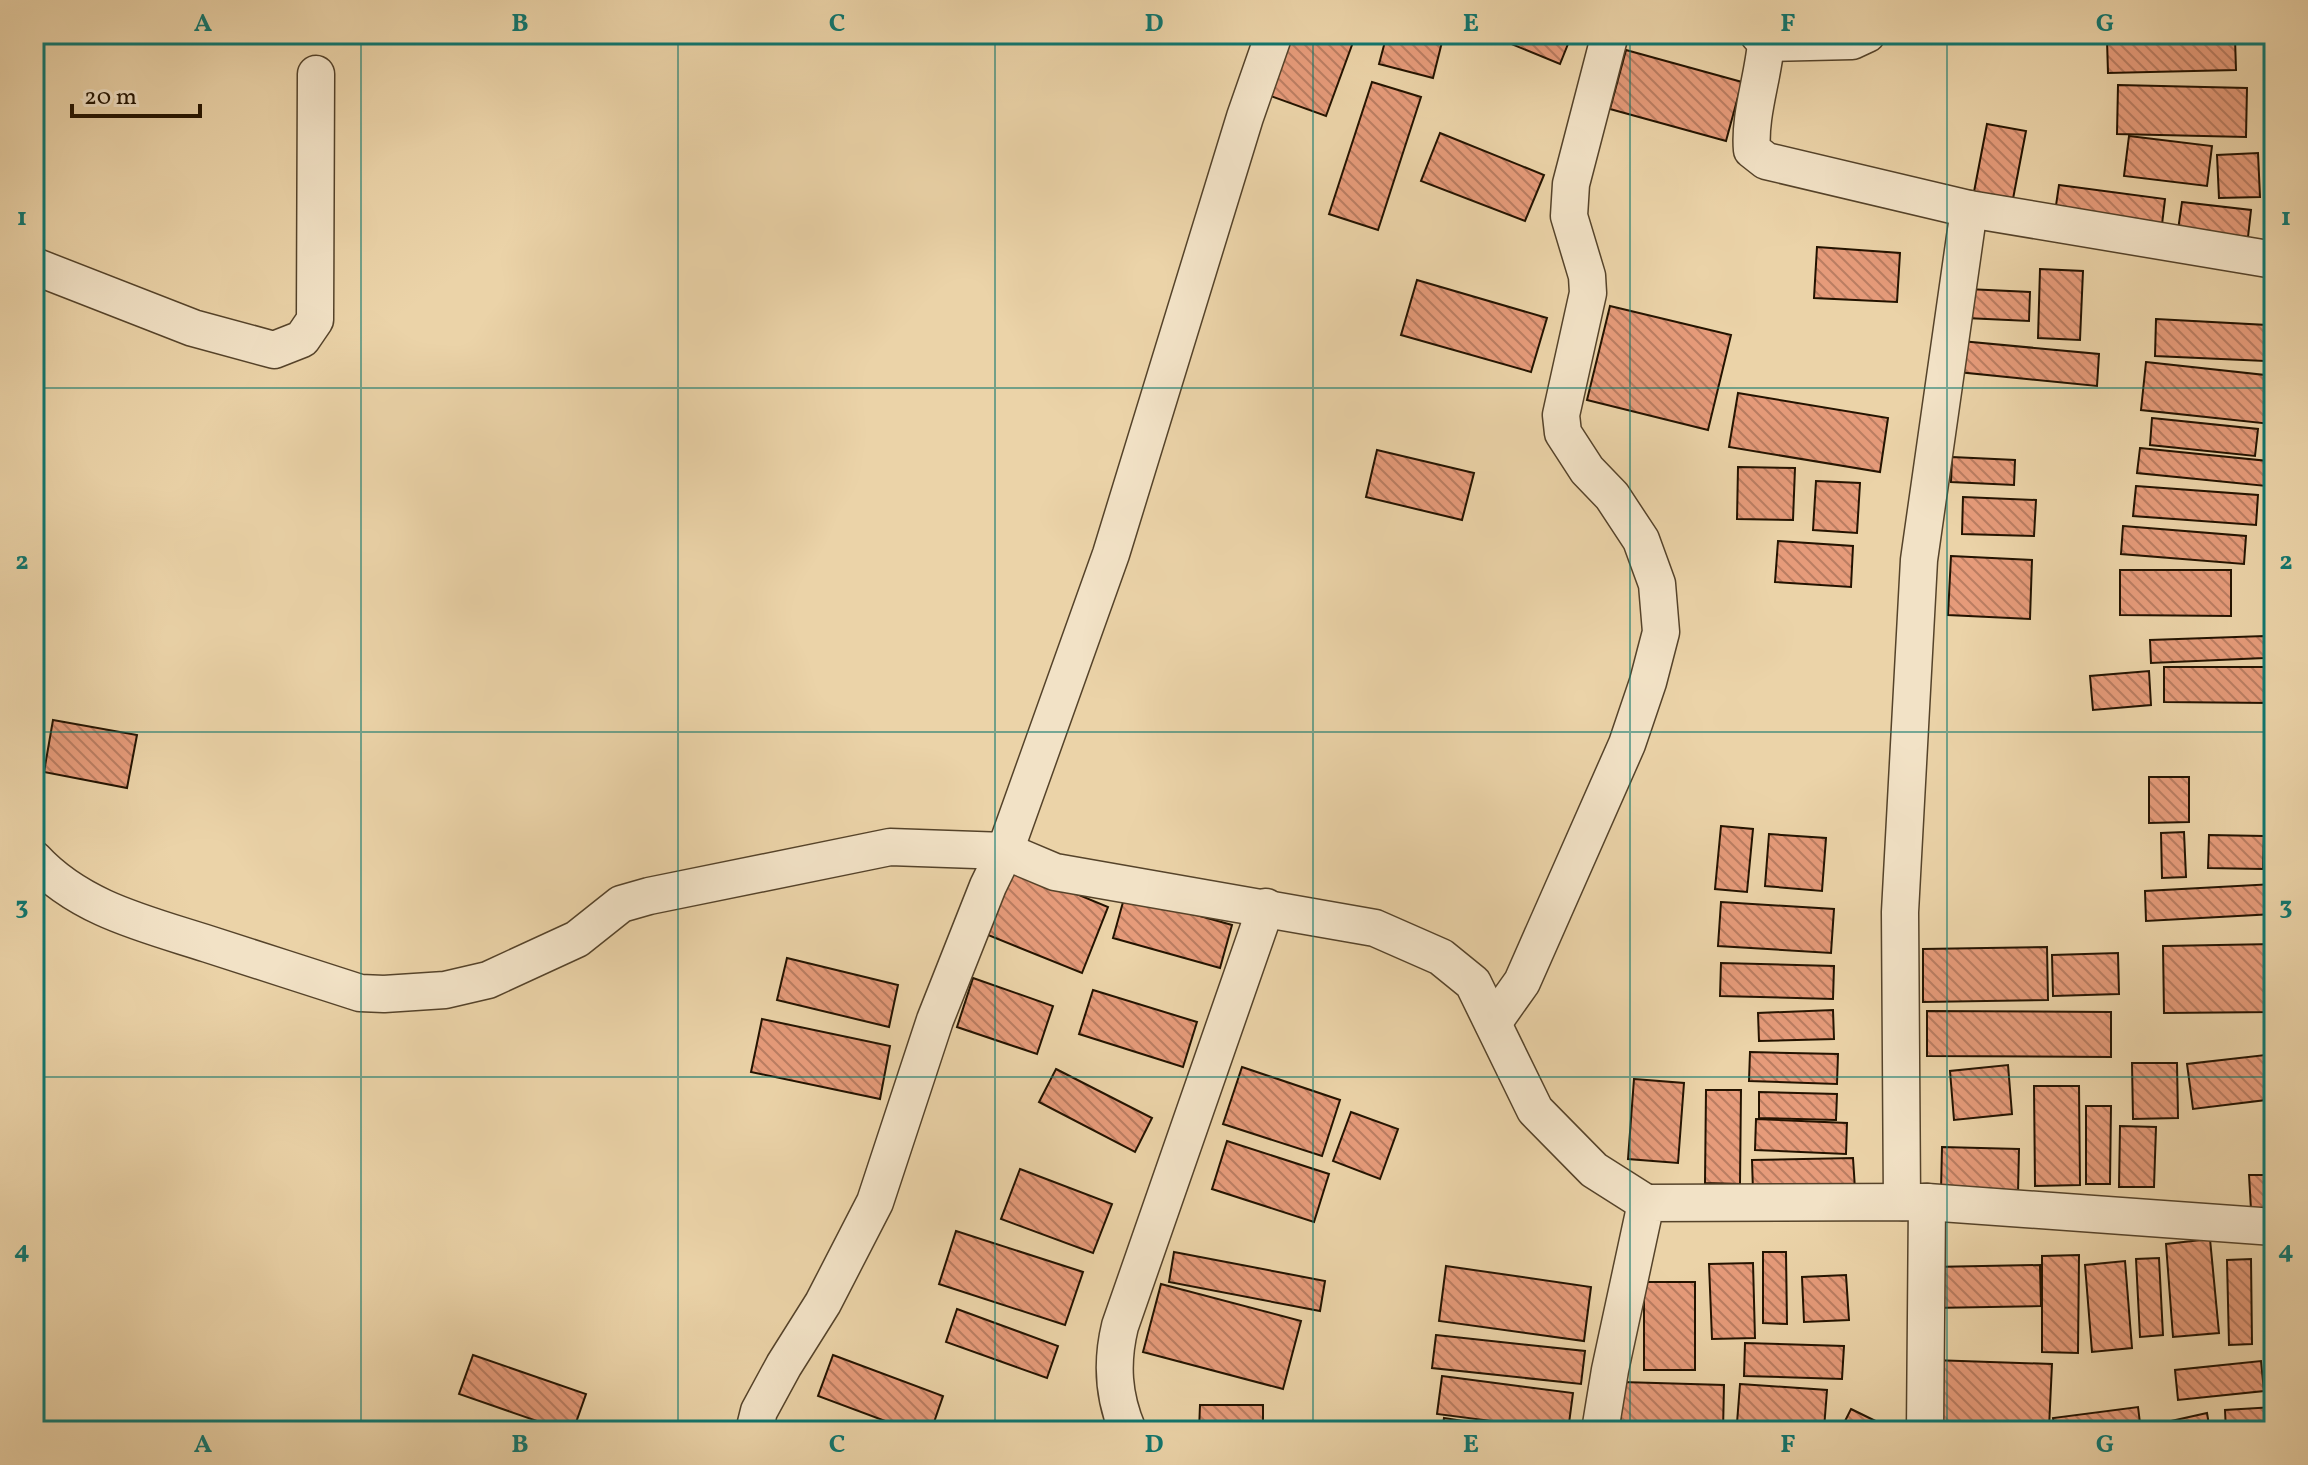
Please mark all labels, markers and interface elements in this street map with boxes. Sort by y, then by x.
text: A [194,6,213,42]
text: B [511,6,529,42]
text: C [829,6,845,42]
text: D [1144,6,1164,42]
text: E [1463,6,1479,42]
text: F [1780,6,1796,42]
text: G [2096,6,2114,42]
scale bar [72,68,200,118]
text: 20 m [84,81,137,115]
text: 1 [17,200,27,236]
text: 1 [2281,200,2291,236]
text: 2 [15,544,29,580]
text: 2 [2279,544,2293,580]
text: 3 [15,889,29,925]
text: 3 [2279,889,2293,925]
text: 4 [14,1233,30,1269]
text: 4 [2278,1233,2294,1269]
text: A [194,1427,213,1463]
text: B [511,1427,529,1463]
text: C [829,1427,845,1463]
text: D [1144,1427,1164,1463]
text: E [1463,1427,1479,1463]
text: F [1780,1427,1796,1463]
text: G [2096,1427,2114,1463]

